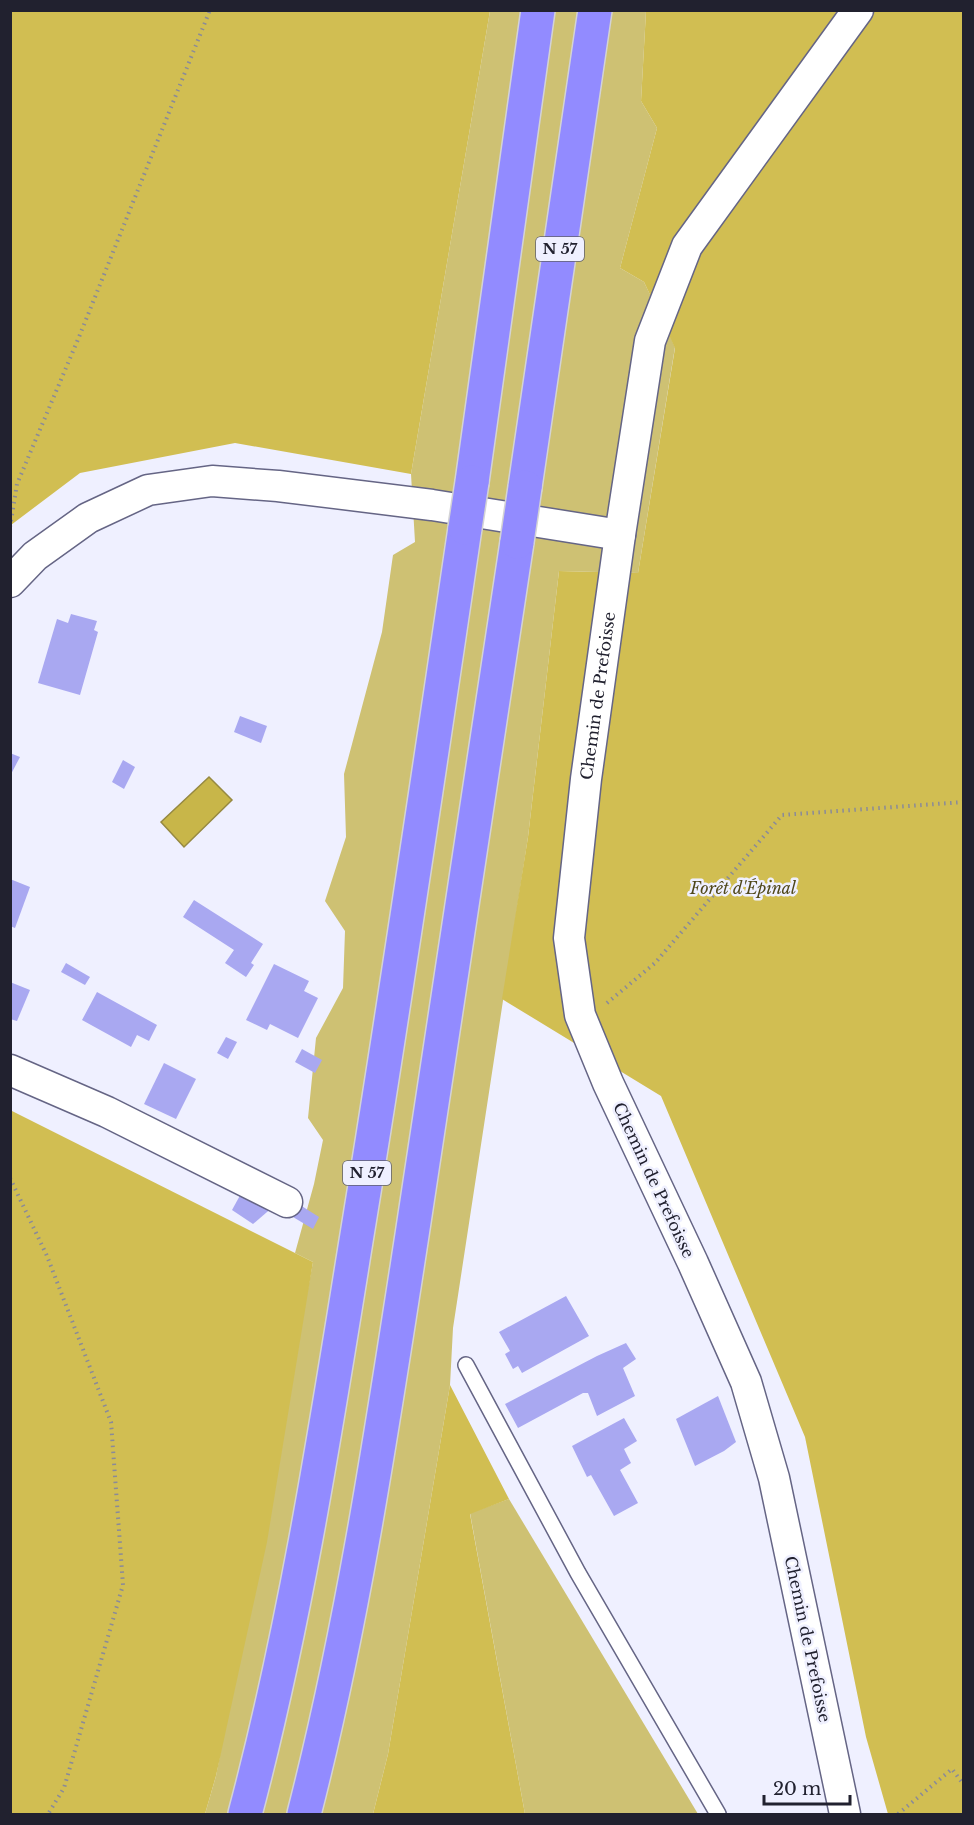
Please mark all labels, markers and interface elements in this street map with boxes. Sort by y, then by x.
road number: N 57 [536,237,584,261]
street label: Chemin de Prefoisse [576,610,619,781]
park label: Forêt d'Épinal [689,878,797,898]
street label: Chemin de Prefoisse [609,1099,699,1261]
road number: N 57 [343,1161,391,1185]
street label: Chemin de Prefoisse [781,1554,835,1724]
scale bar [764,1768,850,1806]
text: 20 m [773,1778,821,1800]

